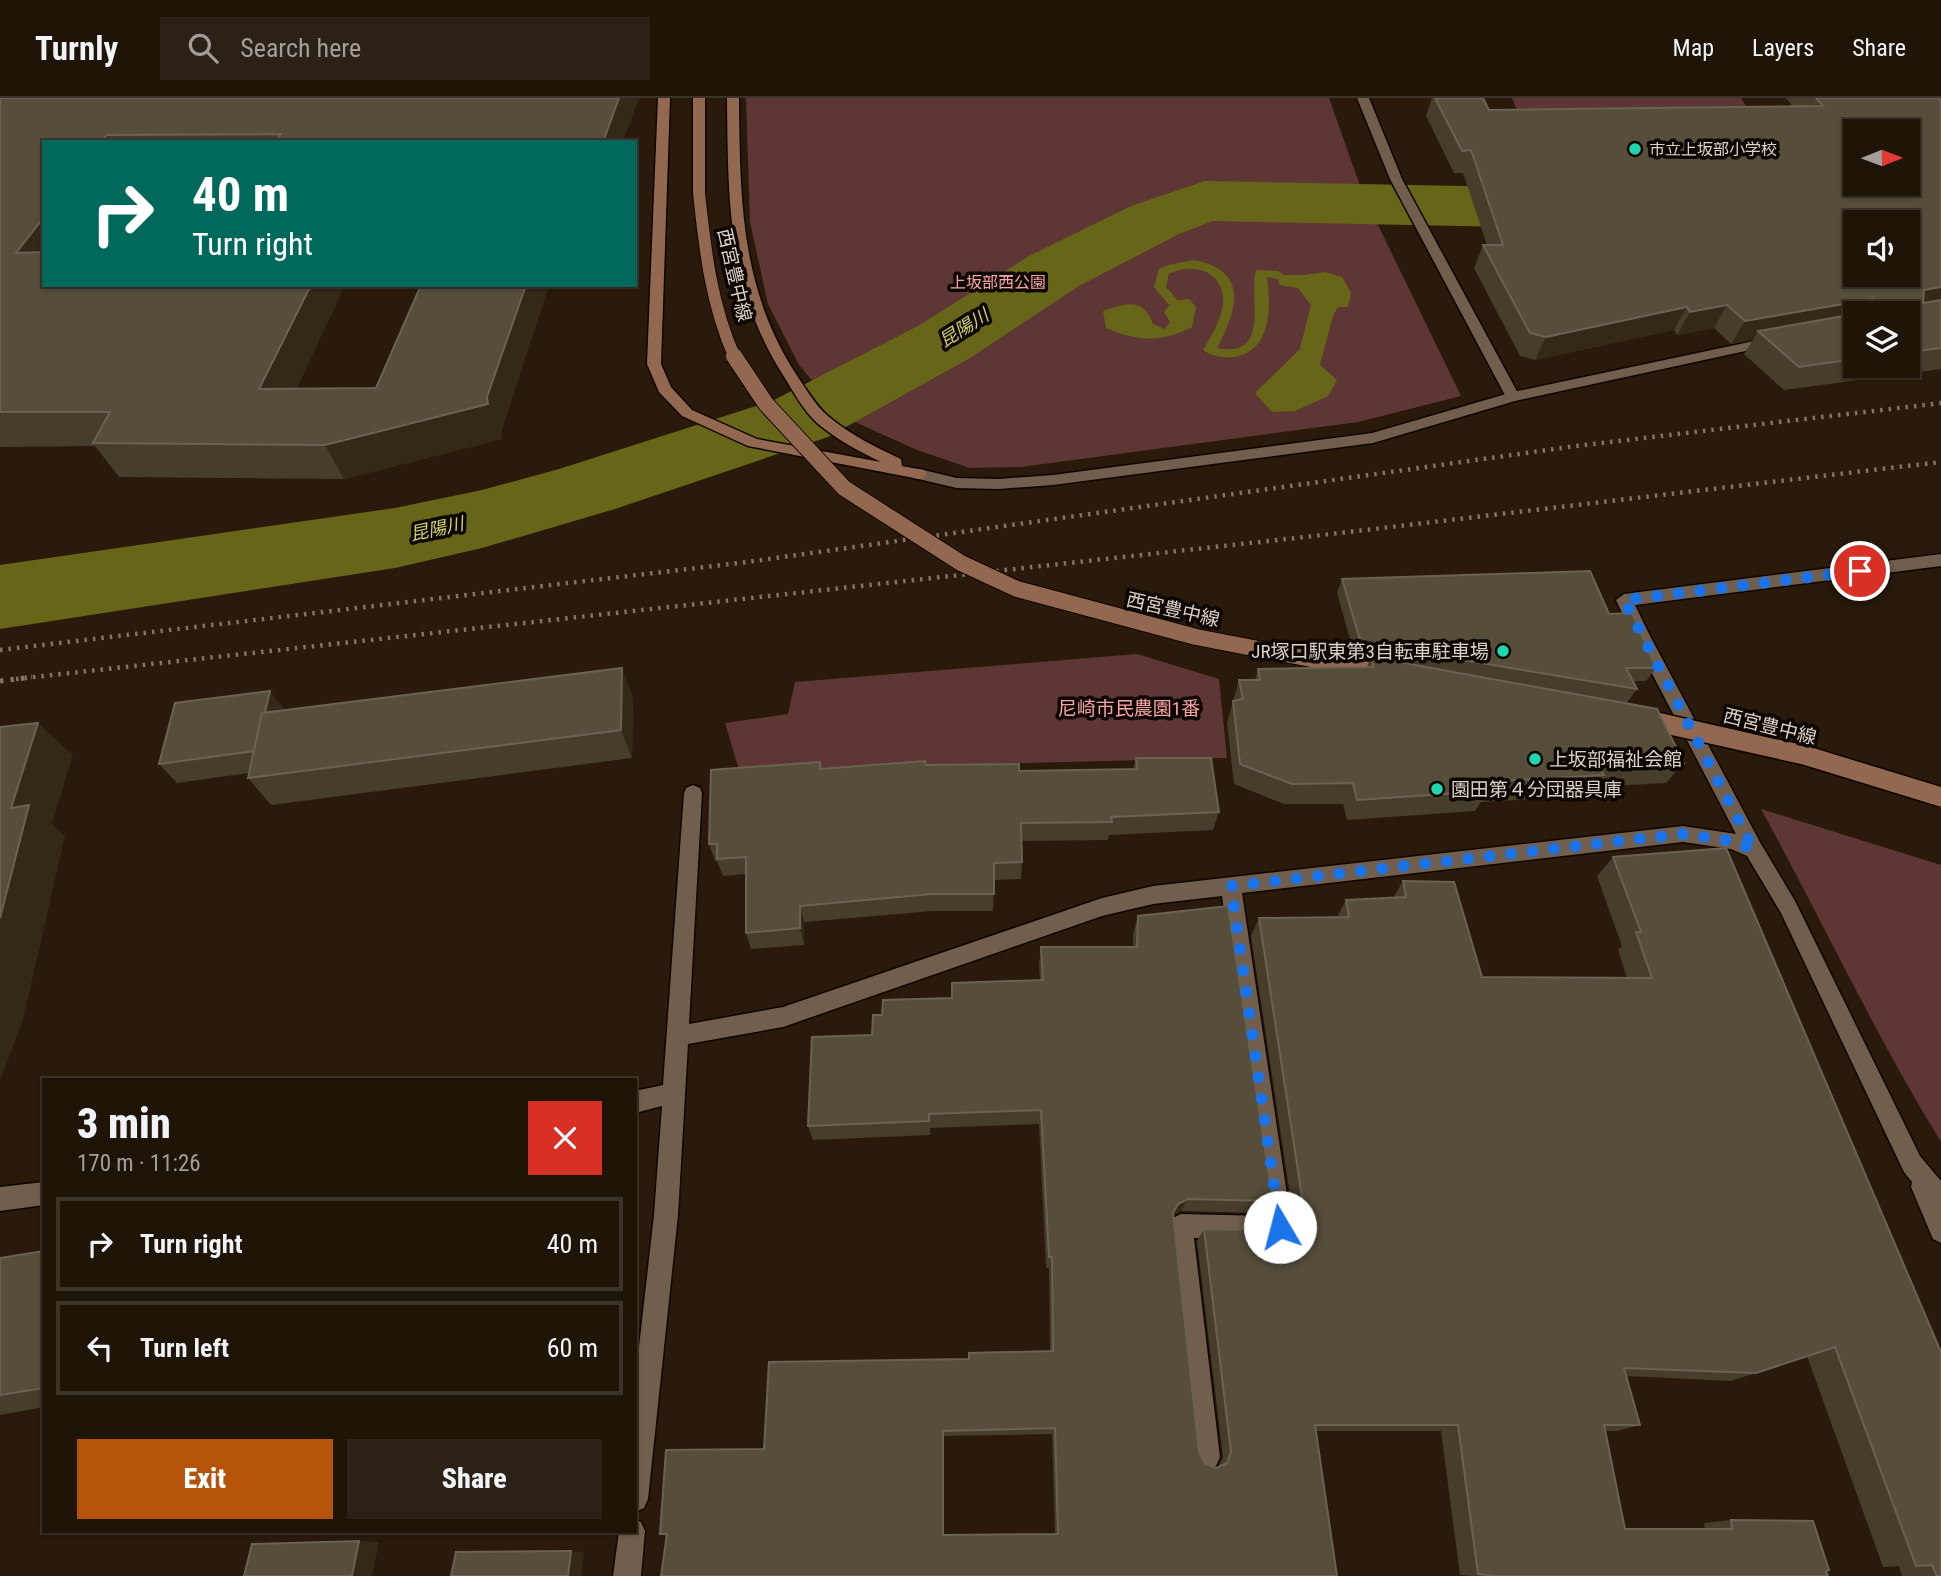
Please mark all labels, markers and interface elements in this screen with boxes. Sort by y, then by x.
search box [160,17,650,80]
text: Turnly [35,29,118,68]
icon: search [184,29,222,67]
text: Search here [240,33,361,63]
text: Map [1673,34,1714,62]
text: Layers [1752,34,1814,62]
text: Share [1852,34,1906,62]
north arrow [1843,119,1920,196]
map controls [1843,119,1920,378]
place label: 市立上坂部小学校 [1649,140,1777,159]
marker: 市立上坂部小学校 [1627,141,1643,157]
text: 40 m [192,166,289,223]
icon: right [77,168,168,259]
button: sound [1843,210,1920,287]
text: Turn right [192,225,313,263]
street label: 西宮豊中線 [713,226,756,324]
park label: 上坂部西公園 [950,273,1046,292]
button: layers [1843,301,1920,378]
water label: 昆陽川 [935,303,994,351]
water label: 昆陽川 [408,512,467,544]
pin [1830,541,1890,601]
icon: arrive [1841,552,1879,590]
street label: 西宮豊中線 [1124,588,1222,631]
place label: JR塚口駅東第3自転車駐車場 [1251,640,1489,663]
marker: JR塚口駅東第3自転車駐車場 [1495,643,1511,659]
park label: 尼崎市民農園1番 [1058,697,1200,720]
street label: 西宮豊中線 [1721,704,1819,749]
place label: 上坂部福祉会館 [1549,748,1682,771]
marker: 上坂部福祉会館 [1527,751,1543,767]
place label: 園田第４分団器具庫 [1451,778,1622,801]
marker: 園田第４分団器具庫 [1429,781,1445,797]
text: 3 min [77,1099,171,1148]
button: close [528,1101,602,1175]
text: 170 m · 11:26 [77,1150,201,1177]
position arrow [1243,1190,1317,1264]
icon: right [81,1225,119,1263]
text: Turn right [140,1229,242,1259]
text: 40 m [547,1229,598,1259]
icon: left [81,1329,119,1367]
text: Turn left [140,1333,229,1363]
text: 60 m [547,1333,598,1363]
button: Exit [77,1439,333,1519]
button: Share [347,1439,602,1519]

